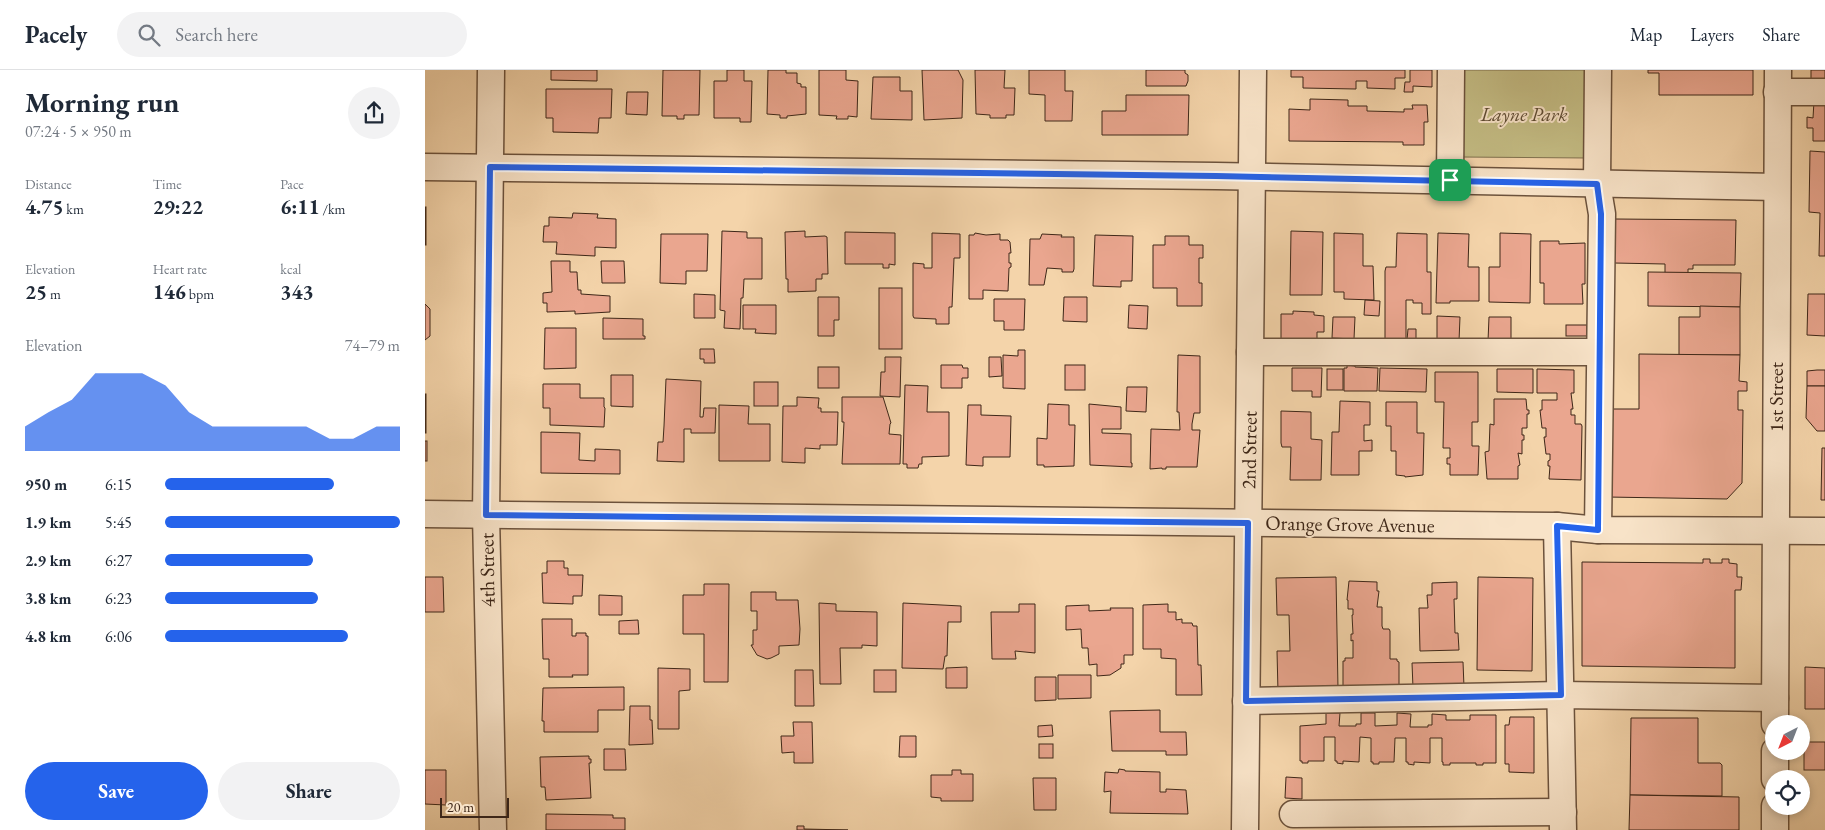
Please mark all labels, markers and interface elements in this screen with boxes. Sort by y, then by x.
search box [117,12,467,57]
text: Pacely [25,19,87,50]
icon: search [135,21,163,49]
text: Search here [175,22,258,47]
text: Map [1630,23,1662,46]
text: Layers [1690,23,1734,46]
text: Share [1762,23,1800,46]
text: Morning run [25,84,179,120]
button: share [348,87,400,139]
park label: Layne Park [1479,101,1568,127]
text: 07:24 · 5 × 950 m [25,121,132,142]
pin [1429,159,1471,201]
icon: arrive [1436,166,1464,194]
text: Distance [25,175,72,193]
text: Time [153,175,182,193]
text: Pace [280,175,304,193]
text: 4.75 [25,193,64,220]
text: 29:22 [153,193,203,220]
text: 6:11 [280,193,320,220]
text: km [64,200,84,218]
text: /km [320,200,345,218]
text: Elevation [25,260,75,278]
text: Heart rate [153,260,207,278]
text: kcal [280,260,301,278]
text: 25 [25,278,47,305]
text: 146 [153,278,186,305]
text: 343 [280,278,314,305]
text: m [47,285,61,303]
text: bpm [186,285,214,303]
text: Elevation [25,335,83,356]
text: 74–79 m [345,335,400,356]
street label: 1st Street [1763,361,1789,432]
street label: 2nd Street [1235,410,1263,489]
text: 950 m [25,474,67,495]
text: 6:15 [105,474,132,495]
street label: Orange Grove Avenue [1265,510,1435,538]
text: 1.9 km [25,512,71,533]
text: 5:45 [105,512,132,533]
street label: 4th Street [473,532,501,607]
text: 2.9 km [25,550,71,571]
text: 6:27 [105,550,132,571]
text: 3.8 km [25,588,71,609]
text: 6:23 [105,588,132,609]
text: 4.8 km [25,626,71,647]
text: 6:06 [105,626,132,647]
north arrow [1765,715,1810,760]
map controls [1765,715,1810,815]
button: Save [25,762,208,820]
button: Share [218,762,400,820]
button: locate [1765,770,1810,815]
scale bar [440,795,509,818]
text: 20 m [447,798,474,816]

